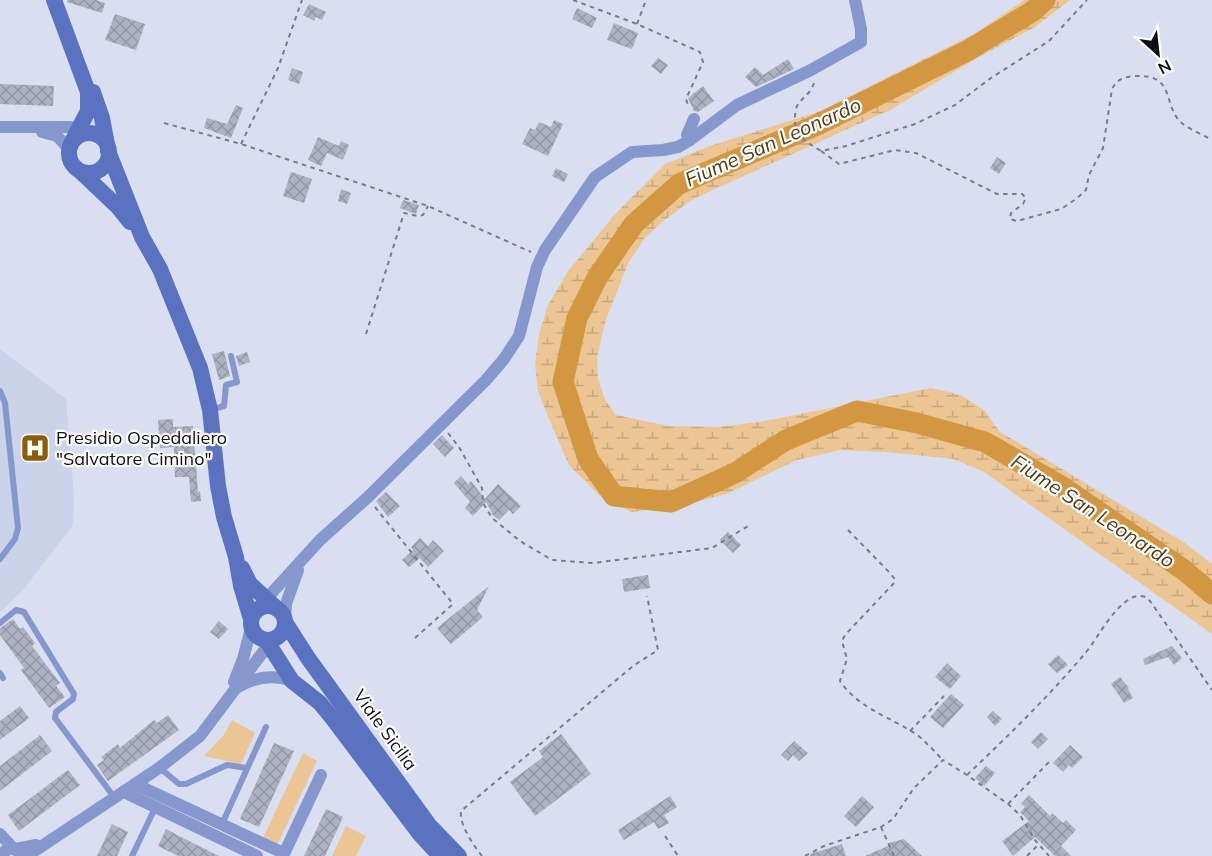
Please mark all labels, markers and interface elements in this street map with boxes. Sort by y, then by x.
north arrow [1128,24,1188,84]
text: N [1155,56,1175,79]
water label: Fiume San Leonardo [681,91,865,192]
place label: Presidio Ospedaliero "Salvatore Cimino" [56,426,227,470]
hospital icon: Presidio Ospedaliero "Salvatore Cimino" [19,432,51,464]
water label: Fiume San Leonardo [1007,448,1180,573]
street label: Viale Sicilia [348,685,422,775]

